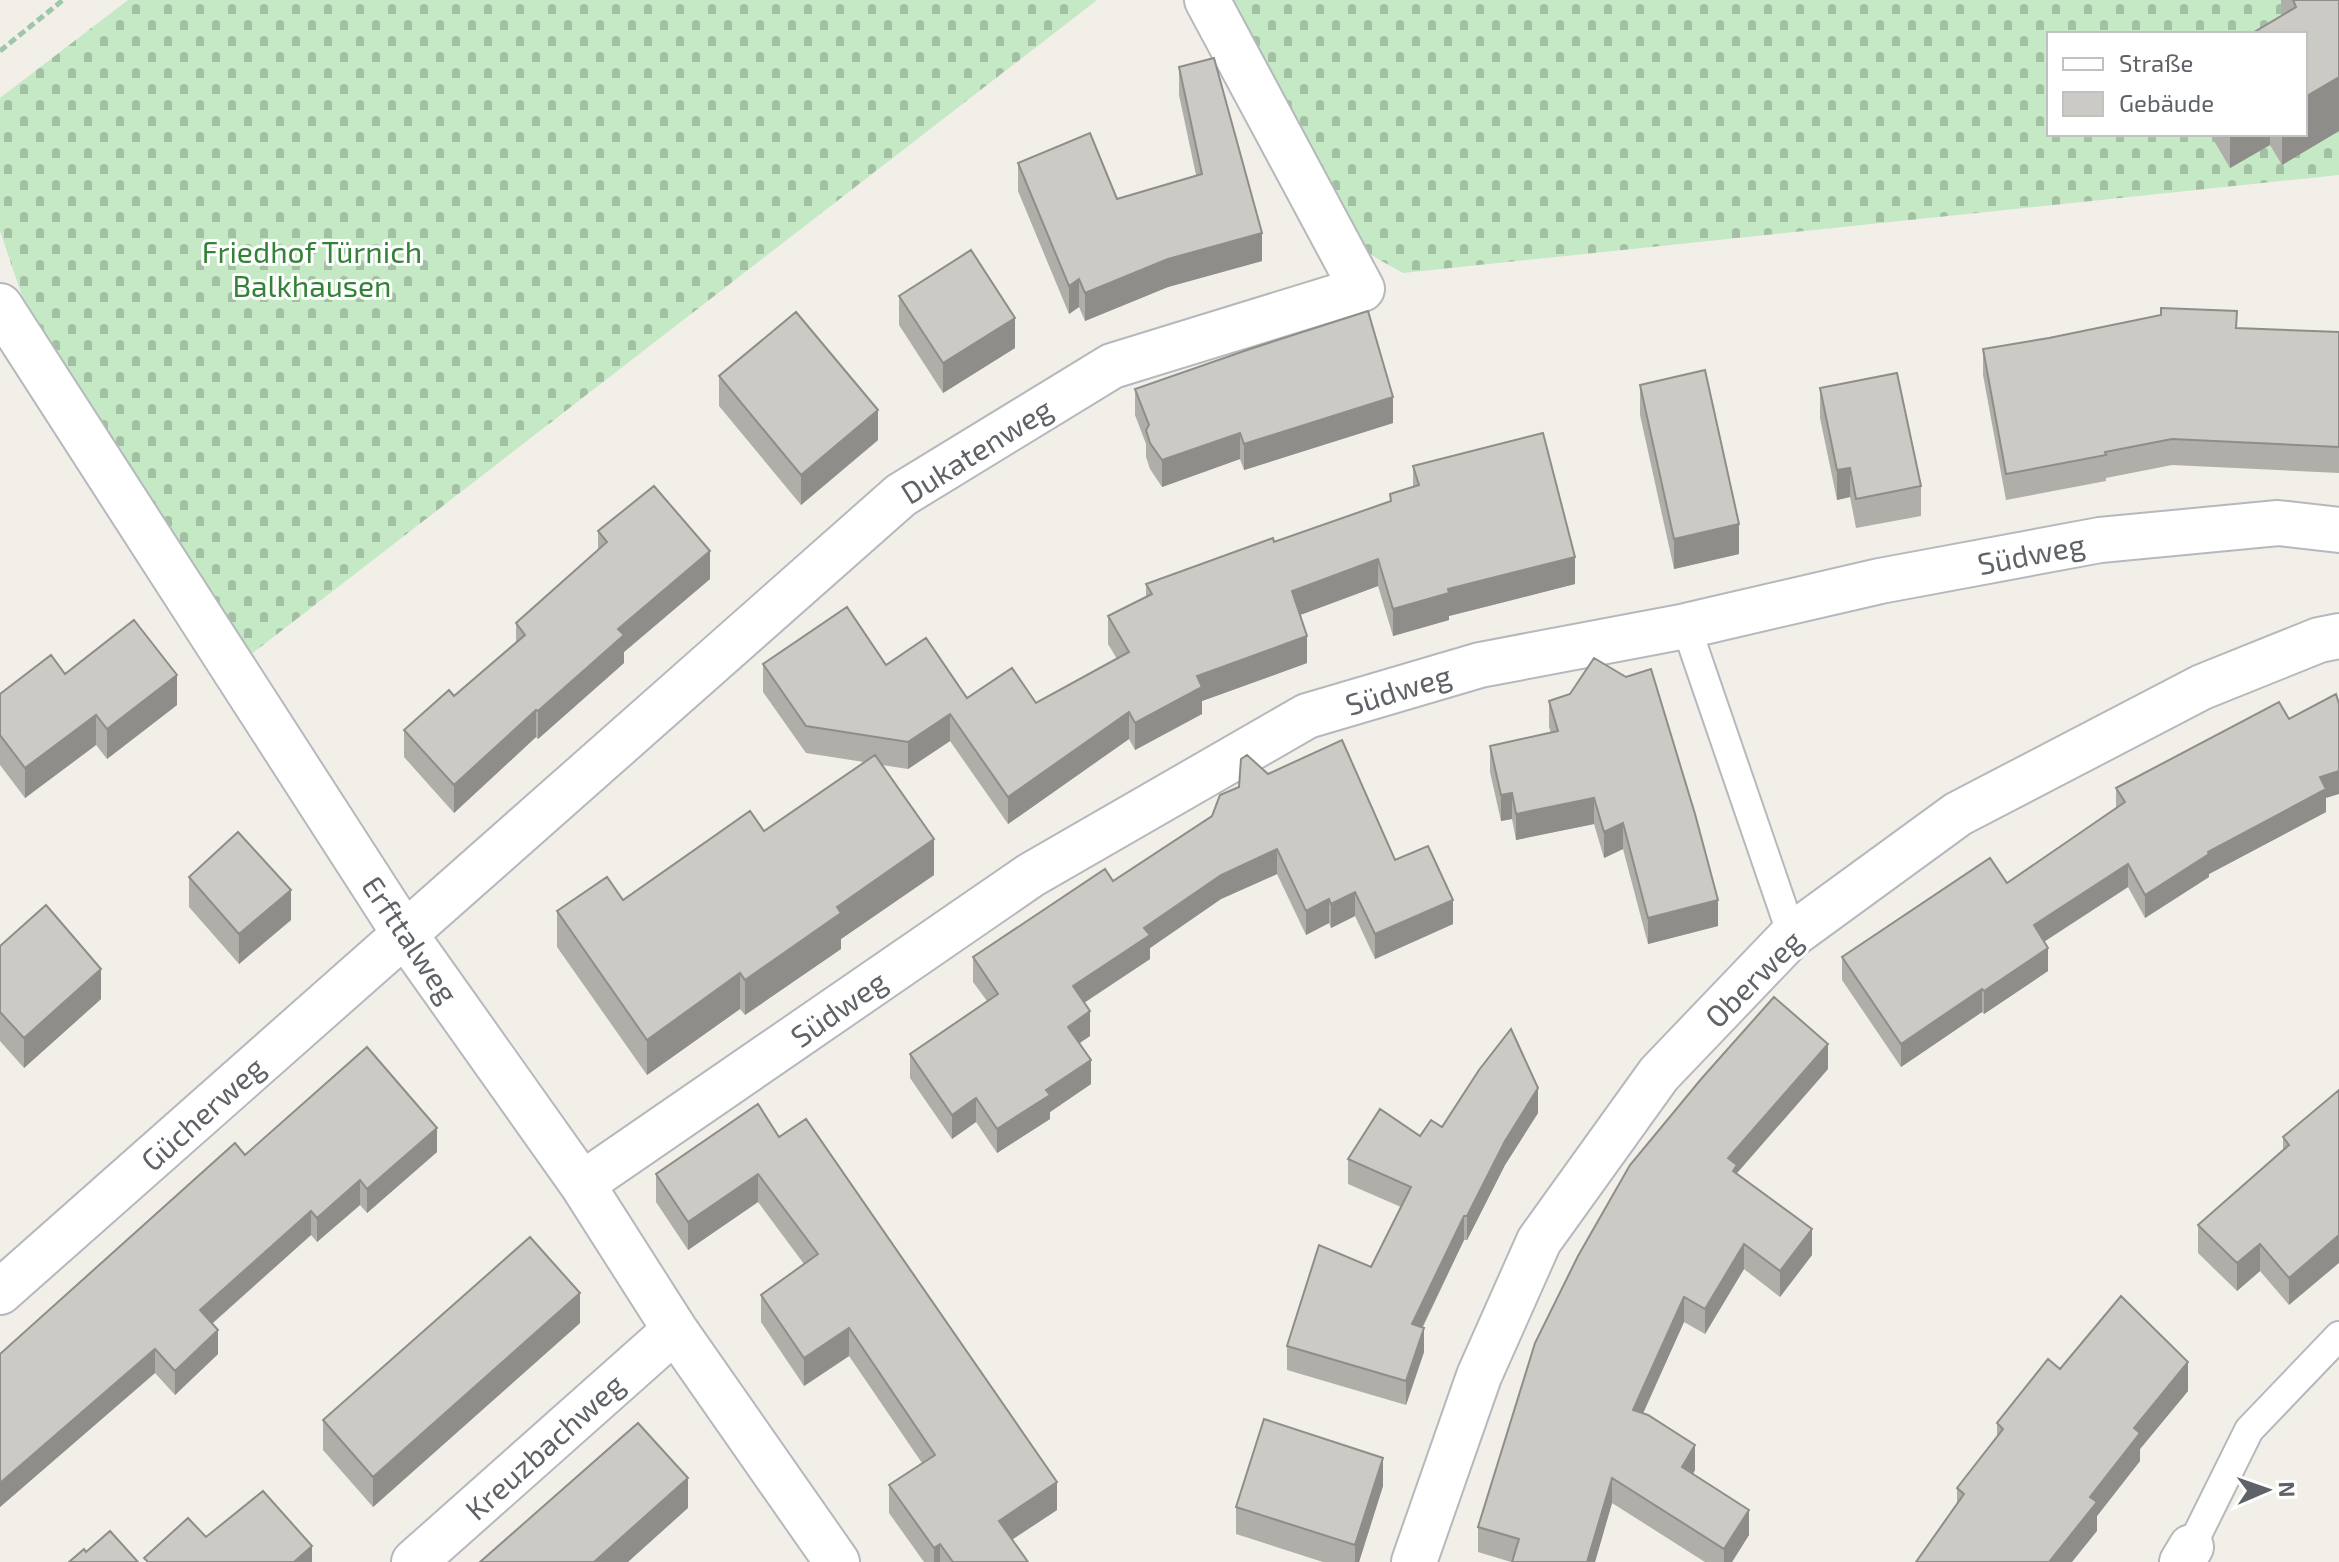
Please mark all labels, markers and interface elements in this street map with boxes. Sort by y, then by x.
legend [2047,32,2307,136]
text: Straße [2119,48,2193,77]
text: Gebäude [2119,88,2214,117]
park label: Friedhof Türnich Balkhausen [202,233,422,303]
street label: Dukatenweg [894,389,1058,511]
street label: Südweg [1974,525,2088,581]
street label: Südweg [1341,656,1455,722]
street label: Erfttalweg [355,869,467,1010]
street label: Oberweg [1697,922,1809,1034]
street label: Südweg [783,962,893,1054]
street label: Gücherweg [133,1048,271,1178]
street label: Kreuzbachweg [457,1365,631,1527]
north arrow [2227,1450,2307,1530]
text: N [2275,1481,2301,1498]

